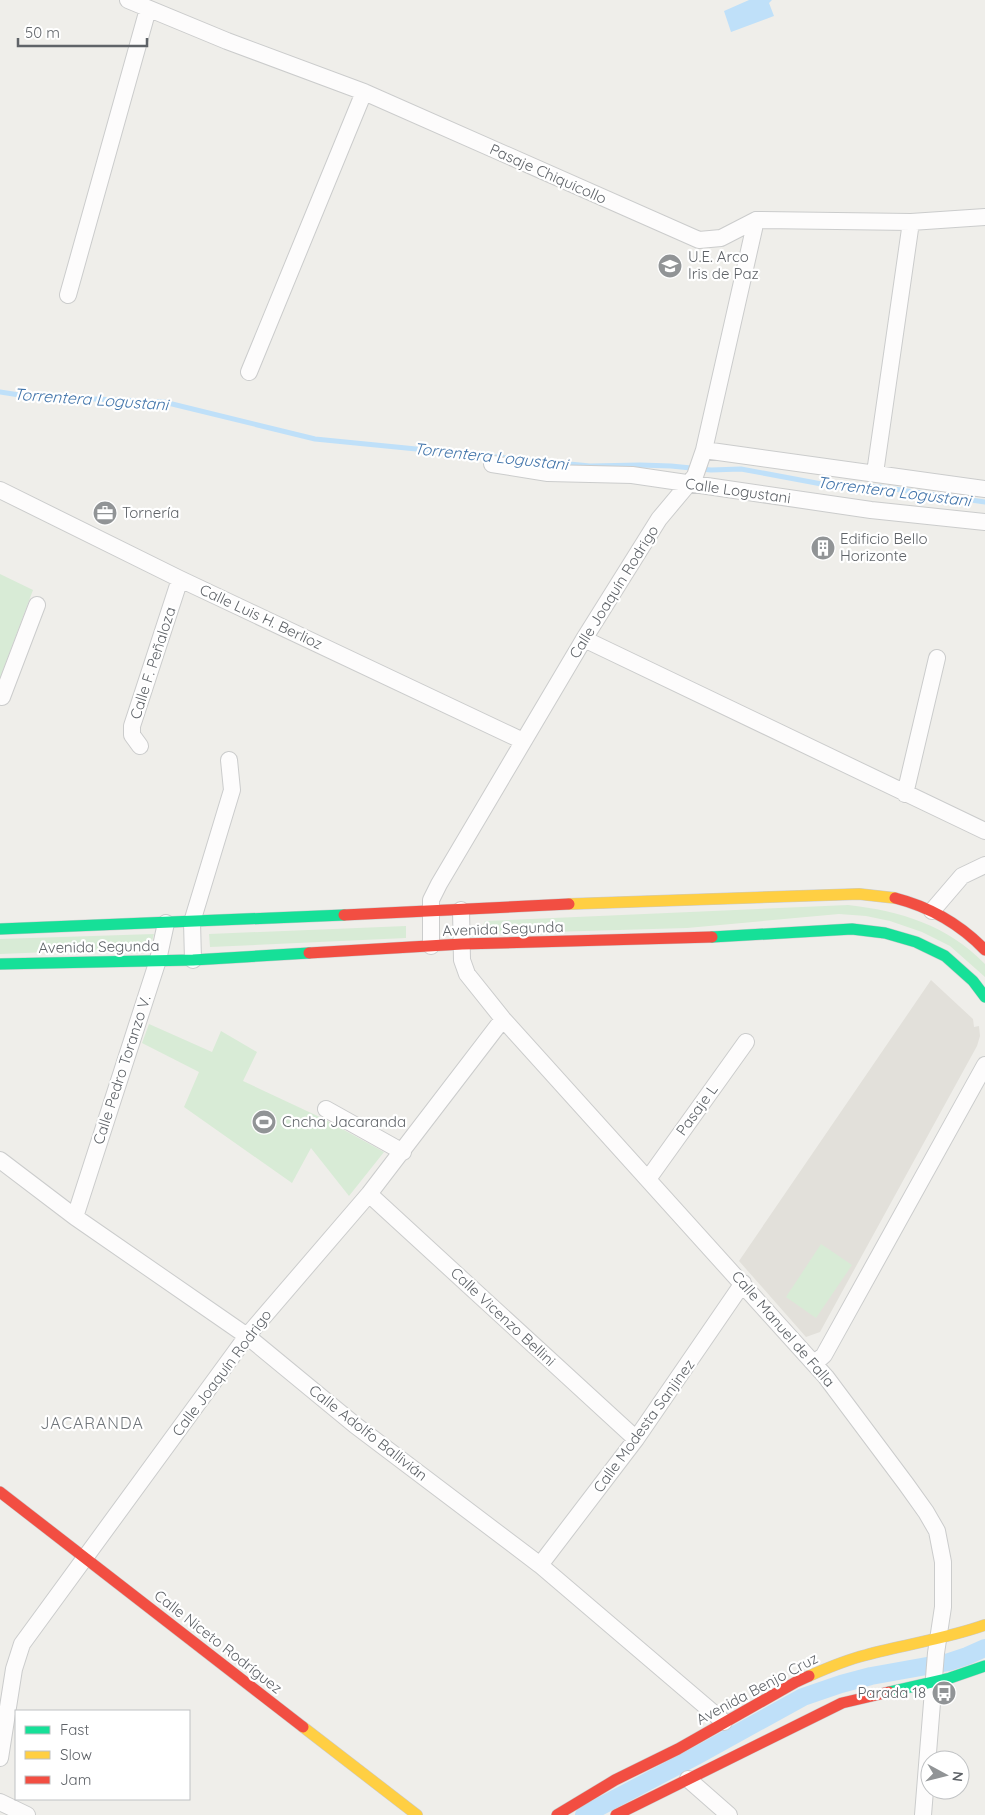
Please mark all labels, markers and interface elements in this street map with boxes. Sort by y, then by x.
scale bar [18,15,146,47]
text: 50 m [25,23,60,42]
street label: Pasaje Chiquicollo [487,139,610,208]
place label: U.E. Arco Iris de Paz [688,247,759,283]
school or university icon: U.E. Arco Iris de Paz [657,253,683,279]
water label: Torrentera Logustani [13,384,170,414]
water label: Torrentera Logustani [413,438,570,474]
water label: Torrentera Logustani [816,472,973,511]
street label: Calle Logustani [684,474,792,507]
office icon: Tornería [92,500,118,526]
place label: Tornería [122,503,179,522]
street label: Calle Joaquín Rodrigo [565,521,662,662]
place label: Edificio Bello Horizonte [840,529,928,565]
building icon: Edificio Bello Horizonte [810,535,836,561]
street label: Calle Luis H. Berlioz [197,580,326,653]
street label: Calle F. Peñaloza [125,604,180,721]
street label: Avenida Segunda [442,917,564,940]
street label: Avenida Segunda [38,936,160,957]
street label: Calle Pedro Toranzo V. [88,993,155,1147]
street label: Pasaje L [672,1080,722,1139]
sports icon: Cncha Jacaranda [251,1109,277,1135]
place label: Cncha Jacaranda [282,1112,406,1131]
street label: Calle Vicenzo Bellini [447,1263,560,1370]
street label: Calle Manuel de Falla [728,1267,839,1391]
street label: Calle Joaquín Rodrigo [168,1306,275,1440]
street label: Calle Modesta Sanjinez [589,1355,698,1496]
street label: Calle Adolfo Ballivián [305,1380,431,1485]
district label: JACARANDA [40,1413,144,1433]
street label: Calle Niceto Rodríguez [150,1586,286,1698]
street label: Avenida Benjo Cruz [693,1648,821,1729]
bus stop icon: Parada 18 [931,1680,957,1706]
place label: Parada 18 [857,1683,926,1702]
legend [15,1710,190,1800]
text: Fast [60,1720,89,1739]
text: Slow [60,1745,92,1764]
north arrow [920,1750,970,1800]
text: Jam [60,1770,91,1789]
text: N [948,1770,967,1783]

